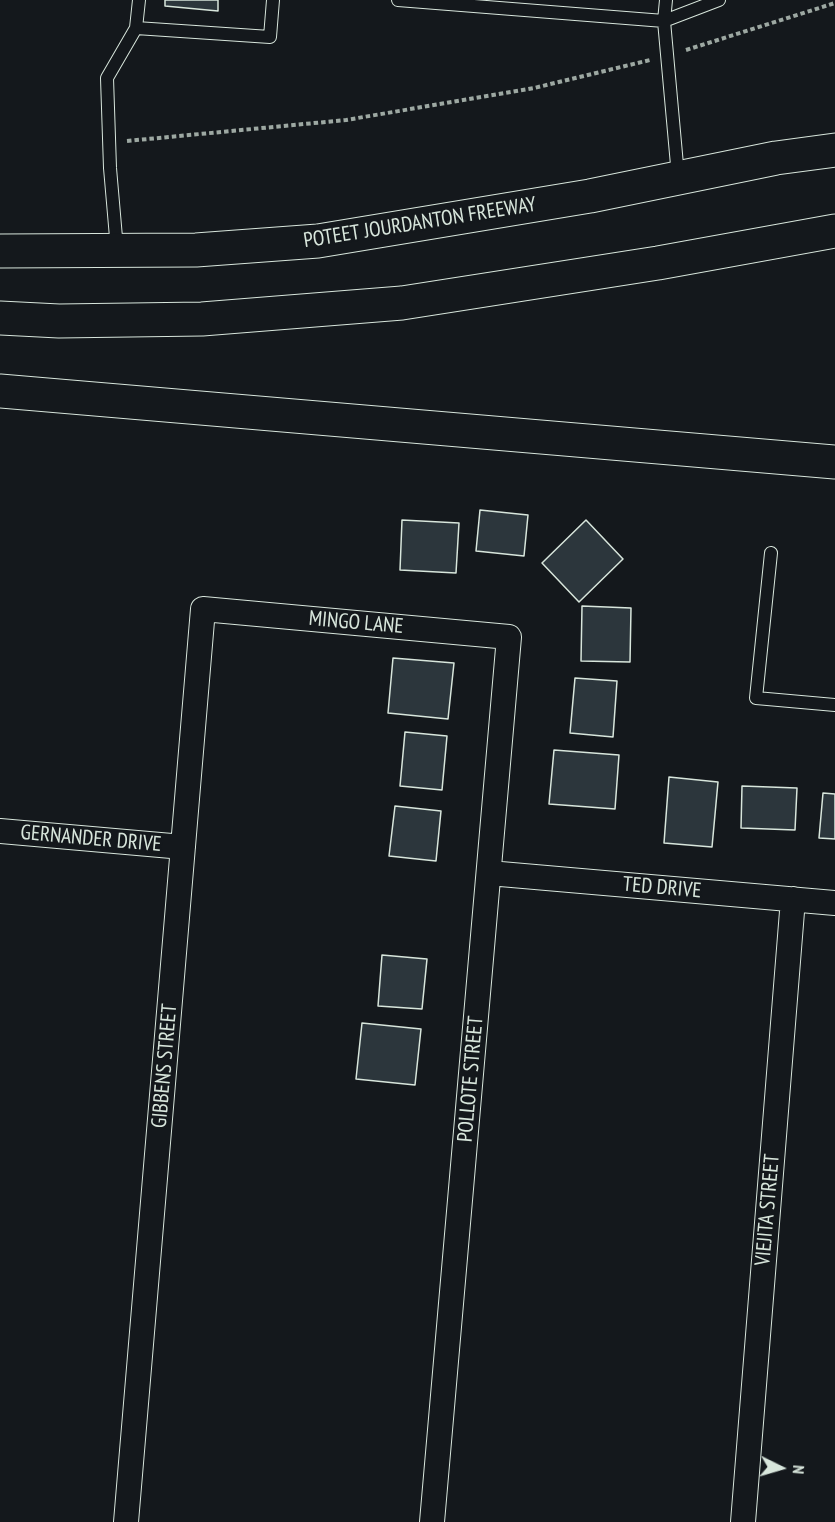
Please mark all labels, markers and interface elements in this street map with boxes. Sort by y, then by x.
street label: POTEET JOURDANTON FREEWAY [302,192,538,254]
street label: MINGO LANE [308,606,404,640]
street label: GERNANDER DRIVE [20,820,162,858]
street label: TED DRIVE [622,872,702,904]
street label: GIBBENS STREET [147,1003,183,1129]
street label: POLLOTE STREET [453,1015,489,1143]
street label: VIEJITA STREET [751,1153,785,1267]
north arrow [751,1438,811,1498]
text: N [789,1464,809,1475]

